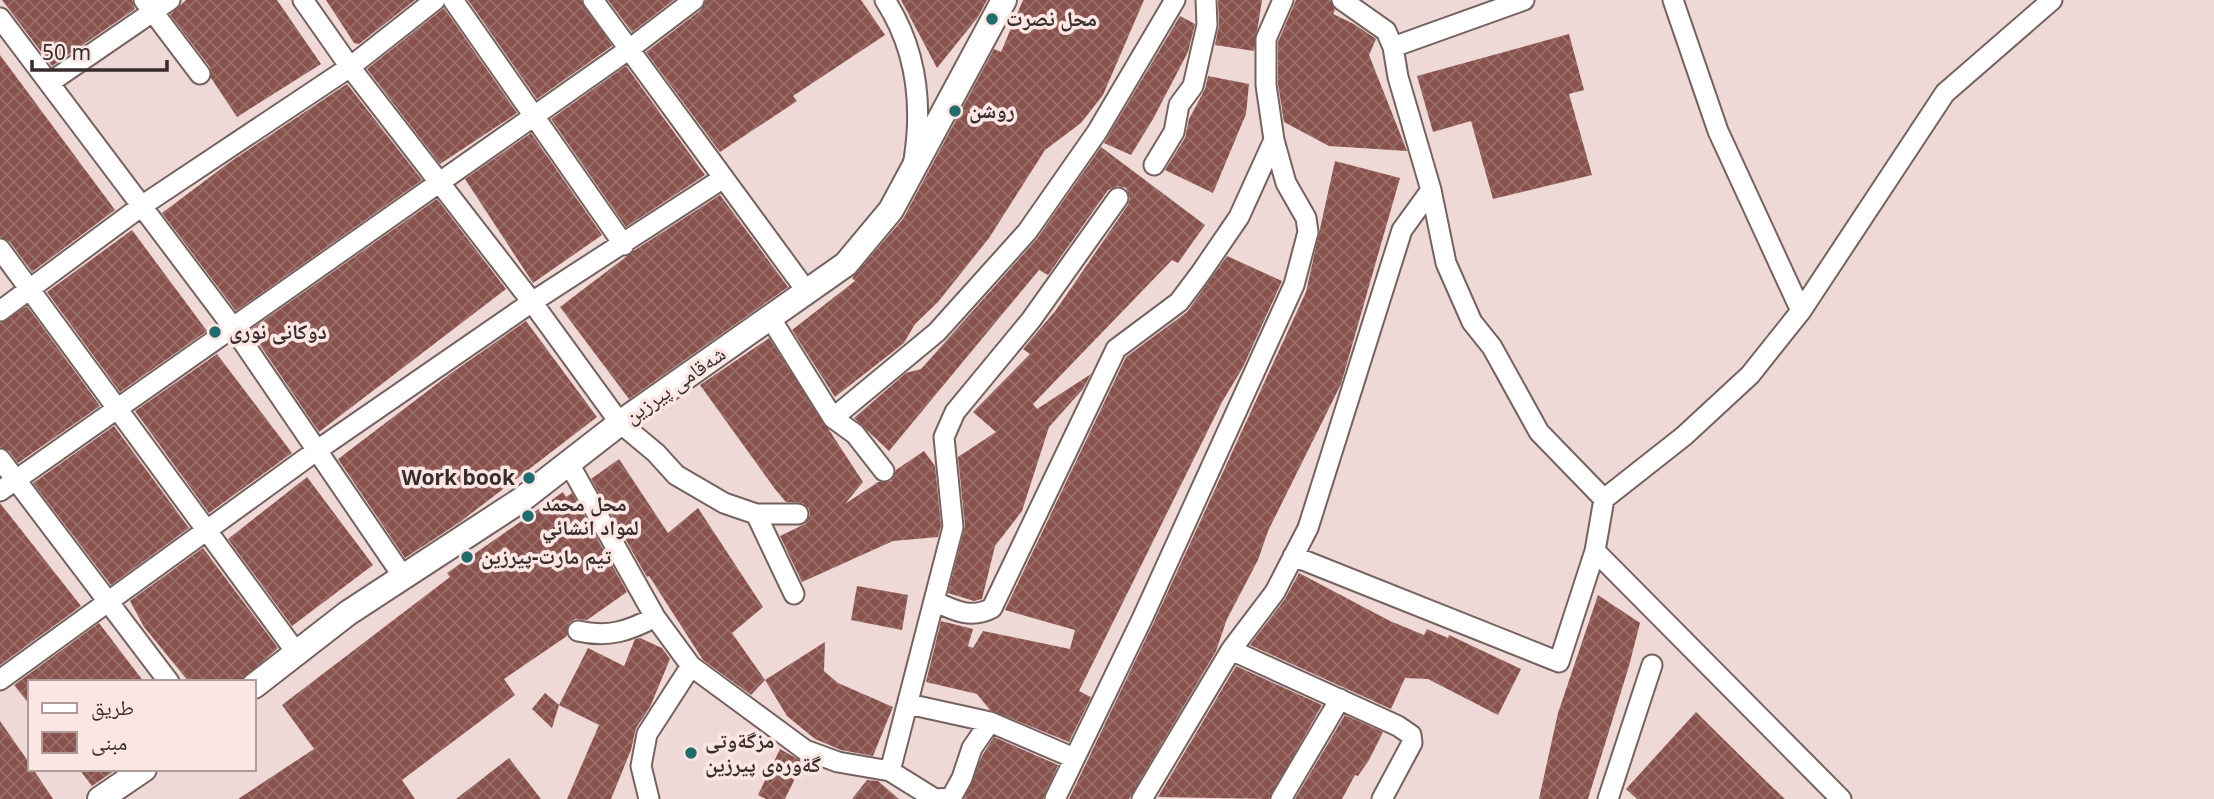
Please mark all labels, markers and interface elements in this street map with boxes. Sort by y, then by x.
place label: محل نصرت [1006,4,1097,32]
marker: محل نصرت [984,11,1000,27]
scale bar [32,28,166,72]
text: 50 m [42,38,91,66]
place label: روشن [969,96,1015,124]
marker: روشن [947,103,963,119]
place label: دوکانی نوری [229,317,327,345]
marker: دوکانی نوری [207,324,223,340]
street label: شەقامی پیرزین [618,339,731,429]
place label: Work book [402,463,516,491]
marker: Work book [521,470,537,486]
place label: محل محمد لمواد انشائي [542,489,639,544]
marker: محل محمد لمواد انشائي [520,508,536,524]
place label: تیم مارت-پیرزین [481,542,612,571]
marker: تیم مارت-پیرزین [459,549,475,565]
legend [28,680,256,771]
text: طريق [91,693,134,721]
place label: مزگةوتی گةورەی پیرزین [705,726,821,778]
text: مبنى [91,728,127,756]
marker: مزگةوتی گةورەی پیرزین [683,745,699,761]

